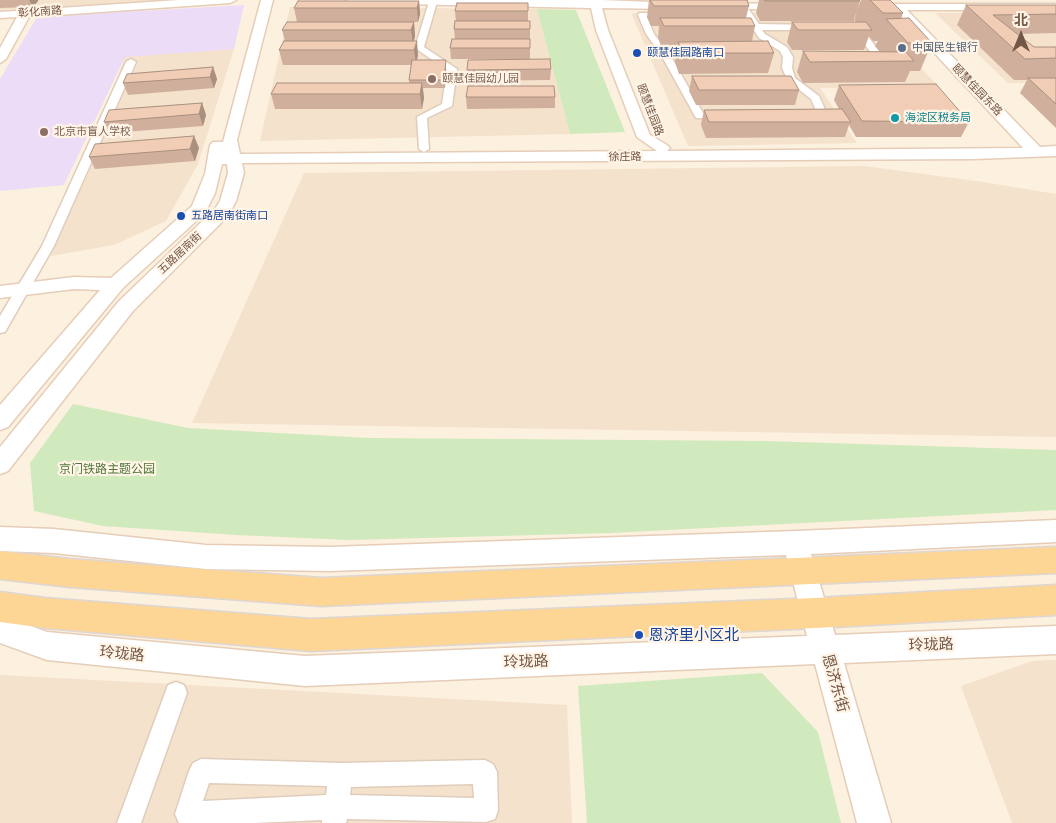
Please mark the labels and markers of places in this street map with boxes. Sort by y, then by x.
place label: 中国民生银行 [912,41,978,55]
marker: 中国民生银行 [896,42,908,54]
place label: 颐慧佳园路南口 [647,46,724,60]
marker: 颐慧佳园路南口 [631,47,643,59]
place label: 颐慧佳园幼儿园 [442,72,519,86]
marker: 颐慧佳园幼儿园 [426,73,438,85]
place label: 海淀区税务局 [905,111,971,125]
marker: 海淀区税务局 [889,112,901,124]
place label: 北京市盲人学校 [54,125,131,139]
marker: 北京市盲人学校 [38,126,50,138]
place label: 五路居南街南口 [191,209,268,223]
marker: 五路居南街南口 [175,210,187,222]
place label: 恩济里小区北 [649,626,739,644]
marker: 恩济里小区北 [633,629,645,641]

